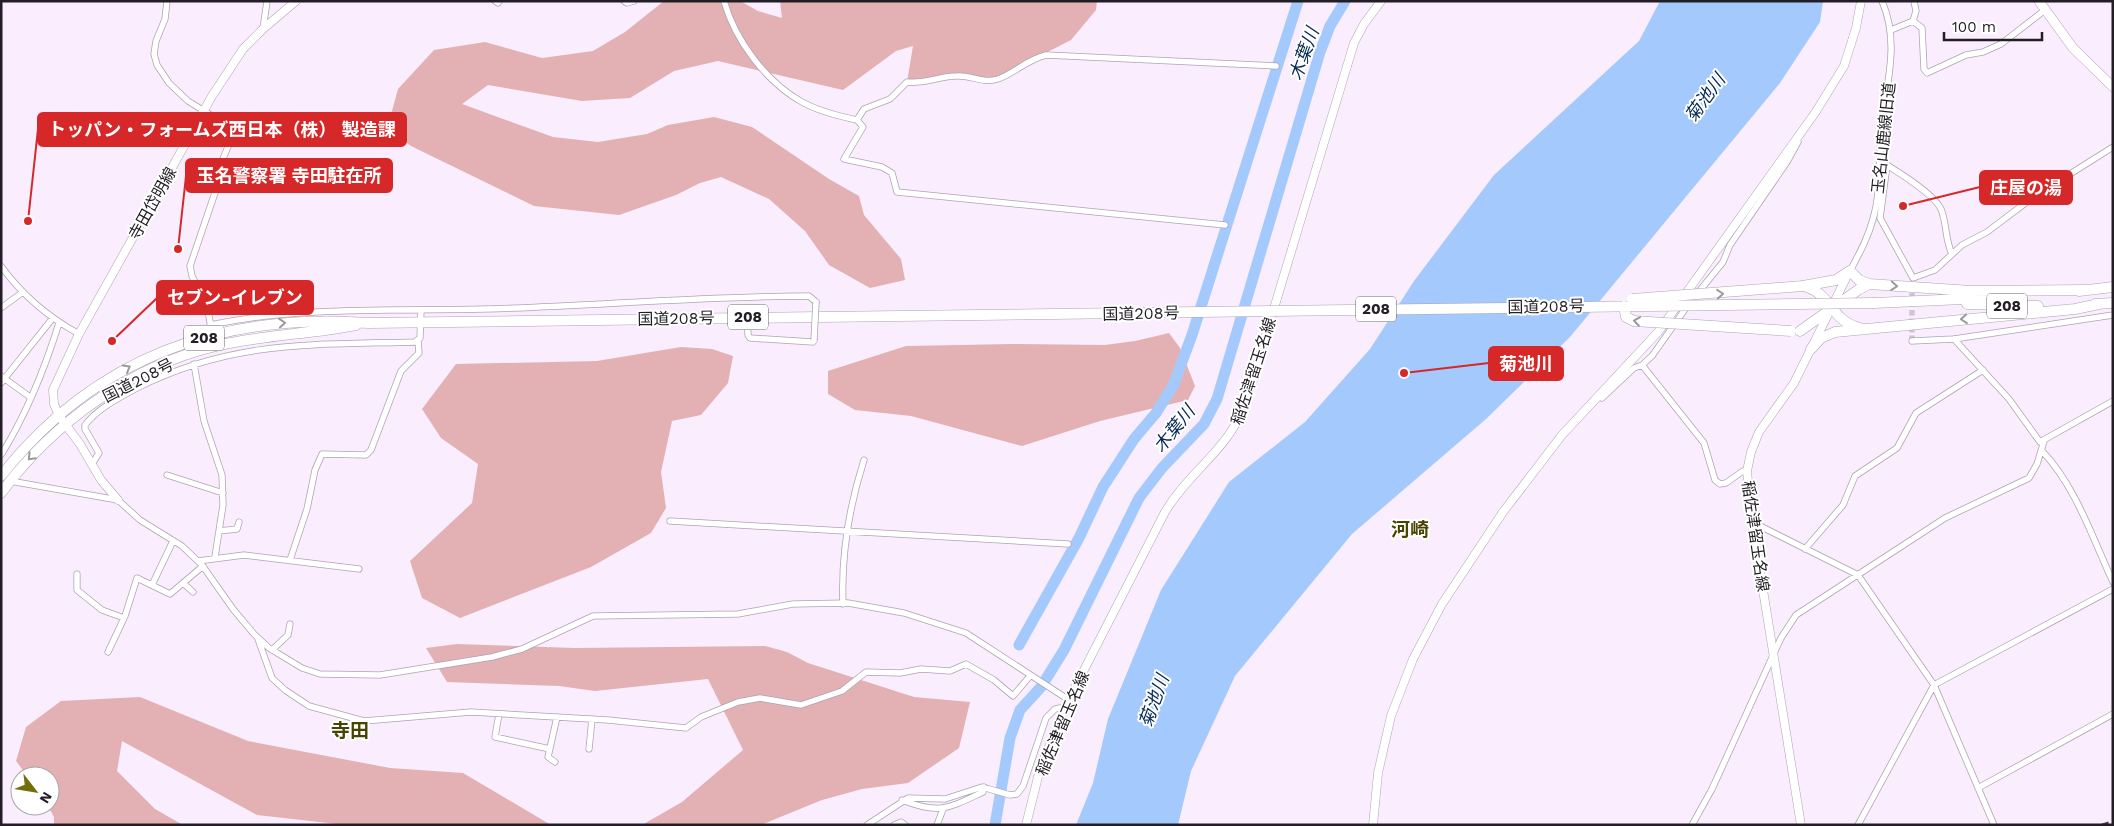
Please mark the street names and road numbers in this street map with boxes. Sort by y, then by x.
street label: 玉名山鹿線旧道 [1868,81,1899,195]
street label: 寺田岱明線 [125,164,180,243]
road number: 208 [1987,294,2027,318]
road number: 208 [1356,296,1396,322]
street label: 国道208号 [1507,296,1585,317]
street label: 国道208号 [1102,303,1180,324]
road number: 208 [728,304,768,330]
street label: 国道208号 [637,308,715,329]
street label: 稲佐津留玉名線 [1227,315,1280,427]
road number: 208 [184,326,224,350]
street label: 国道208号 [100,354,177,406]
street label: 稲佐津留玉名線 [1738,479,1773,593]
street label: 稲佐津留玉名線 [1032,668,1093,778]

